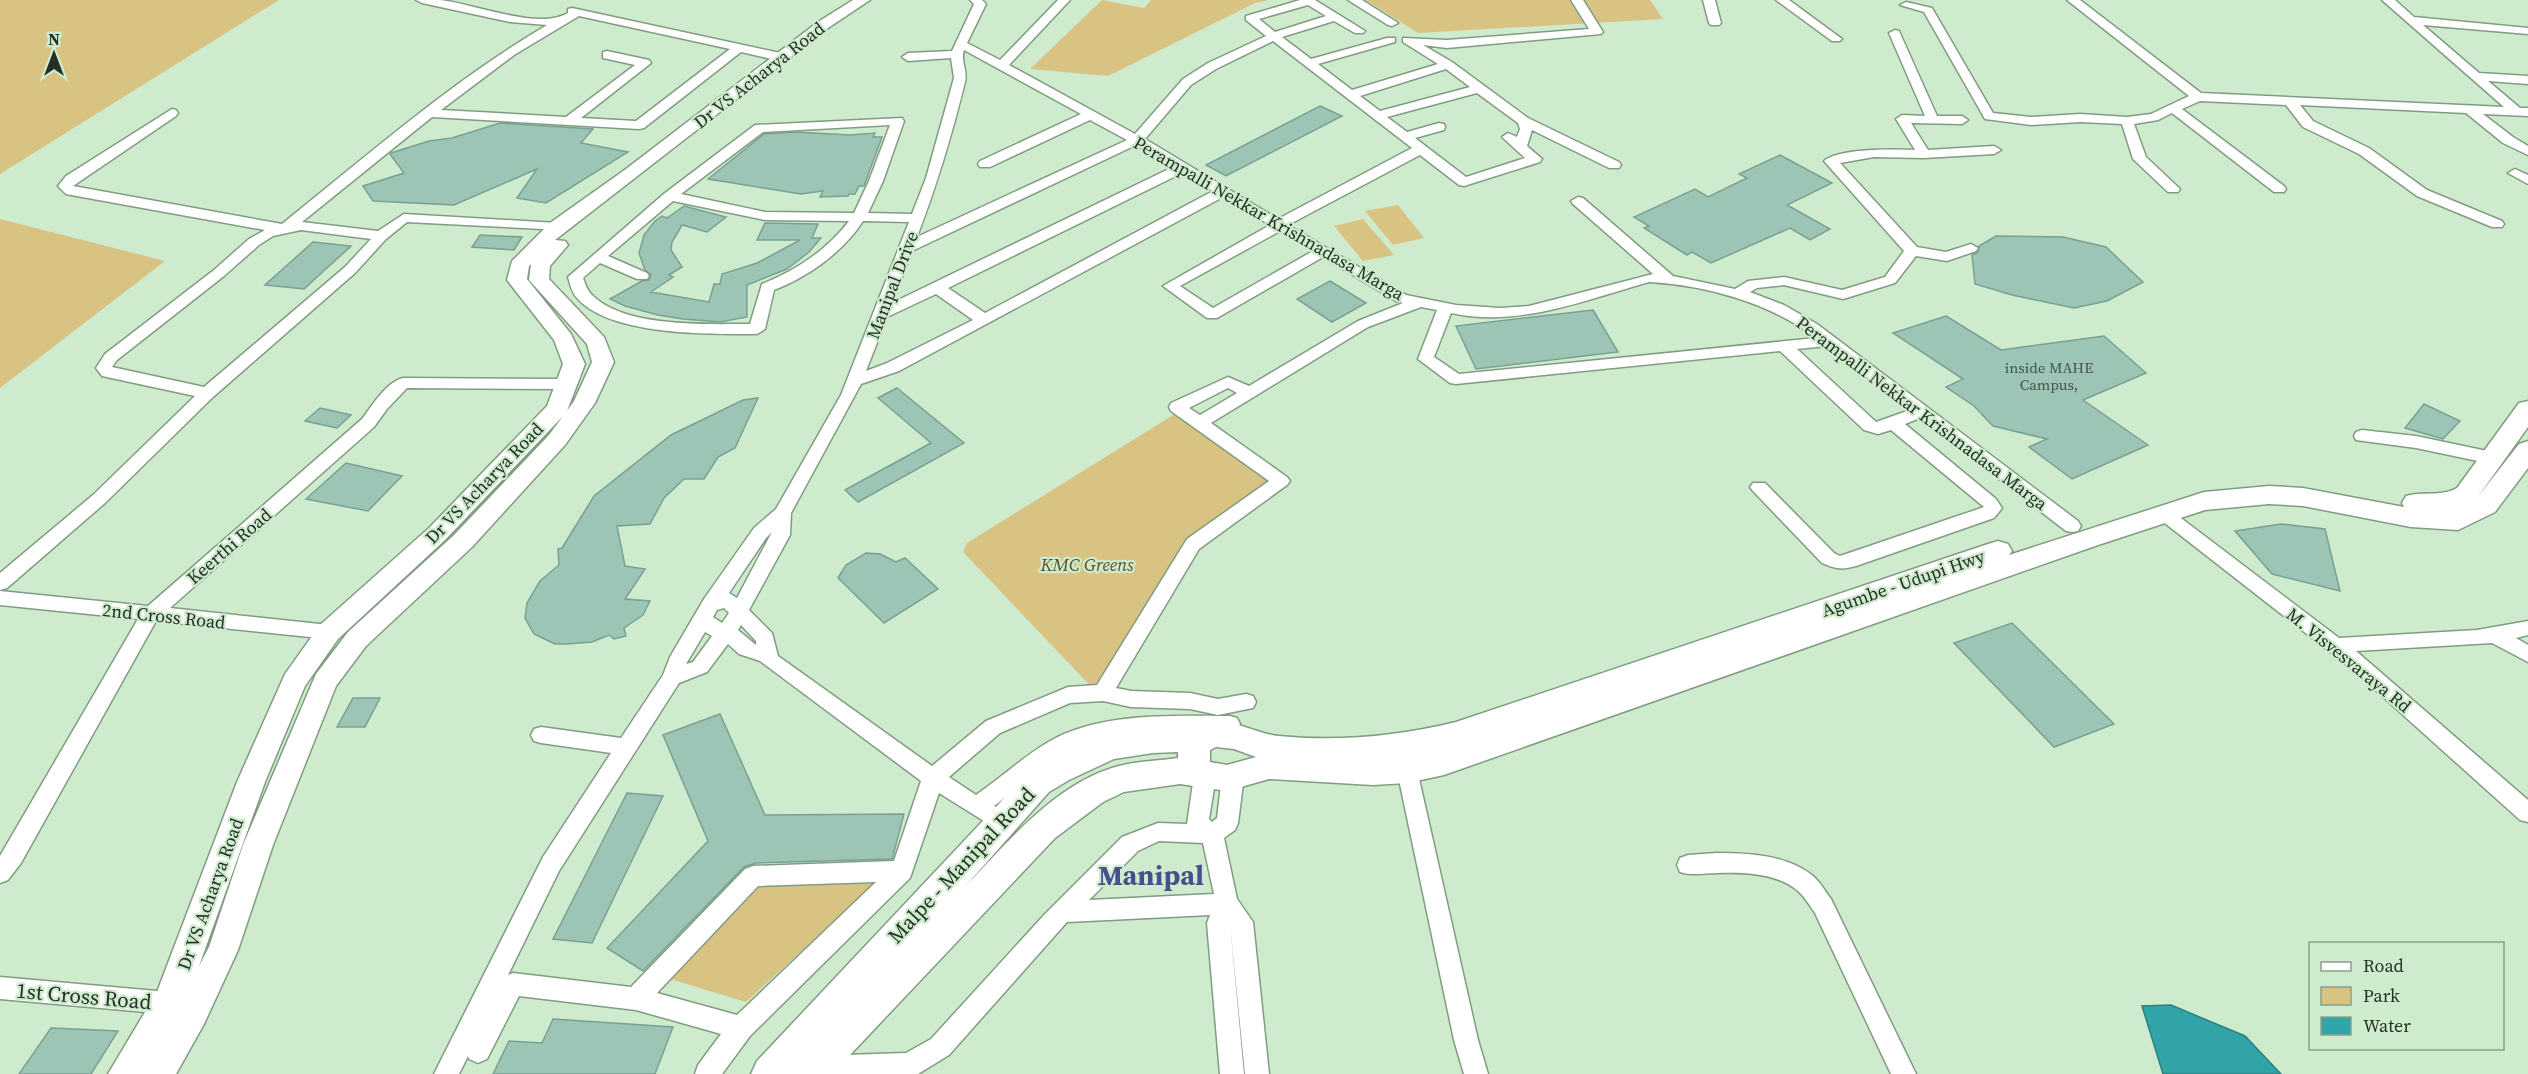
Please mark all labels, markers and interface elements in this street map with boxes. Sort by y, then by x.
street label: Dr VS Acharya Road [688,16,830,134]
north arrow [24,24,84,84]
text: N [48,28,60,50]
street label: Perampalli Nekkar Krishnadasa Marga [1129,130,1410,306]
street label: Manipal Drive [860,227,924,343]
street label: Perampalli Nekkar Krishnadasa Marga [1791,310,2053,516]
house number: inside MAHE Campus, [2005,357,2093,395]
street label: Dr VS Acharya Road [419,417,549,549]
street label: Keerthi Road [181,502,277,590]
street label: Agumbe - Udupi Hwy [1818,543,1989,623]
park label: KMC Greens [1039,552,1134,577]
street label: 2nd Cross Road [101,597,227,635]
street label: M. Visvesvaraya Rd [2281,602,2417,718]
street label: Malpe - Manipal Road [881,780,1041,949]
street label: Dr VS Acharya Road [171,814,249,974]
district label: Manipal [1098,856,1204,894]
legend [2309,942,2504,1050]
text: Road [2363,953,2404,978]
street label: 1st Cross Road [15,976,153,1016]
text: Park [2363,983,2400,1008]
text: Water [2363,1013,2411,1038]

